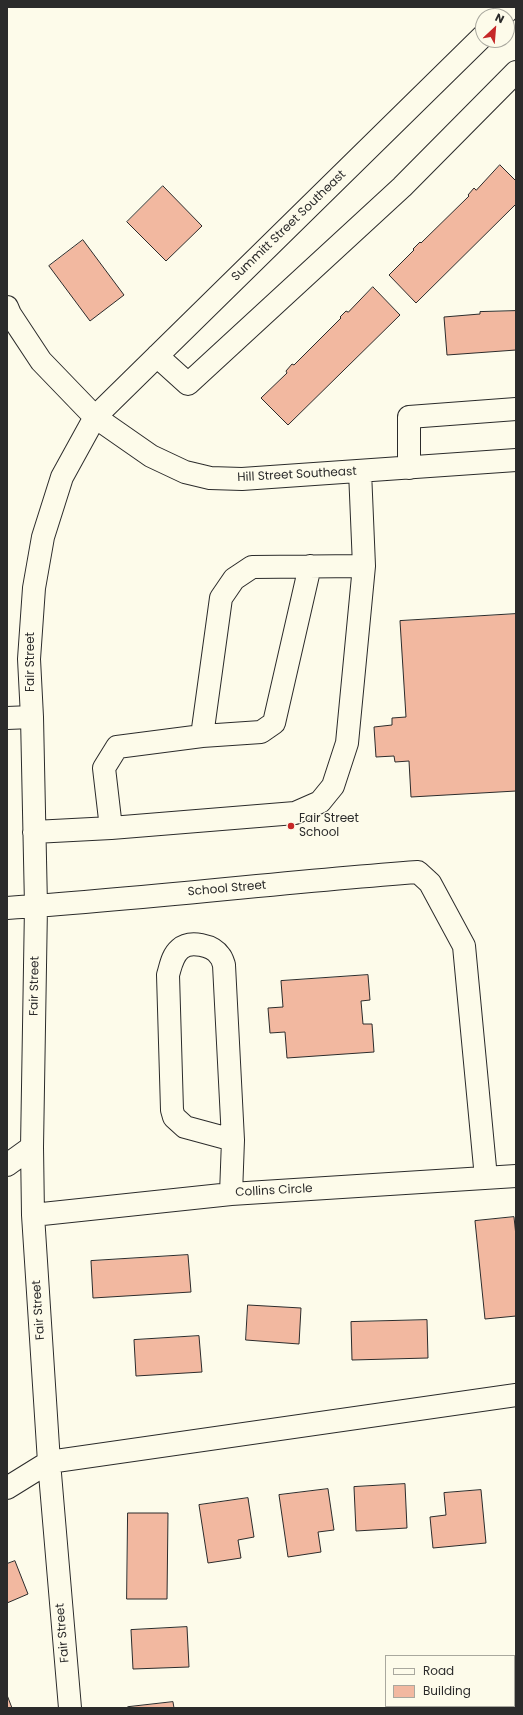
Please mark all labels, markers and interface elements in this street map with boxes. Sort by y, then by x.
north arrow [475,8,515,48]
text: N [493,9,507,27]
street label: Summitt Street Southeast [229,168,349,284]
street label: Hill Street Southeast [237,465,357,485]
street label: Fair Street [24,632,38,692]
place label: Fair Street School [299,812,359,840]
marker: Fair Street School [286,821,296,831]
street label: School Street [187,878,267,900]
street label: Fair Street [27,956,43,1016]
street label: Collins Circle [235,1182,313,1200]
street label: Fair Street [30,1280,48,1340]
street label: Fair Street [53,1603,73,1663]
legend [385,1655,515,1707]
text: Road [423,1662,454,1679]
text: Building [423,1682,471,1699]

